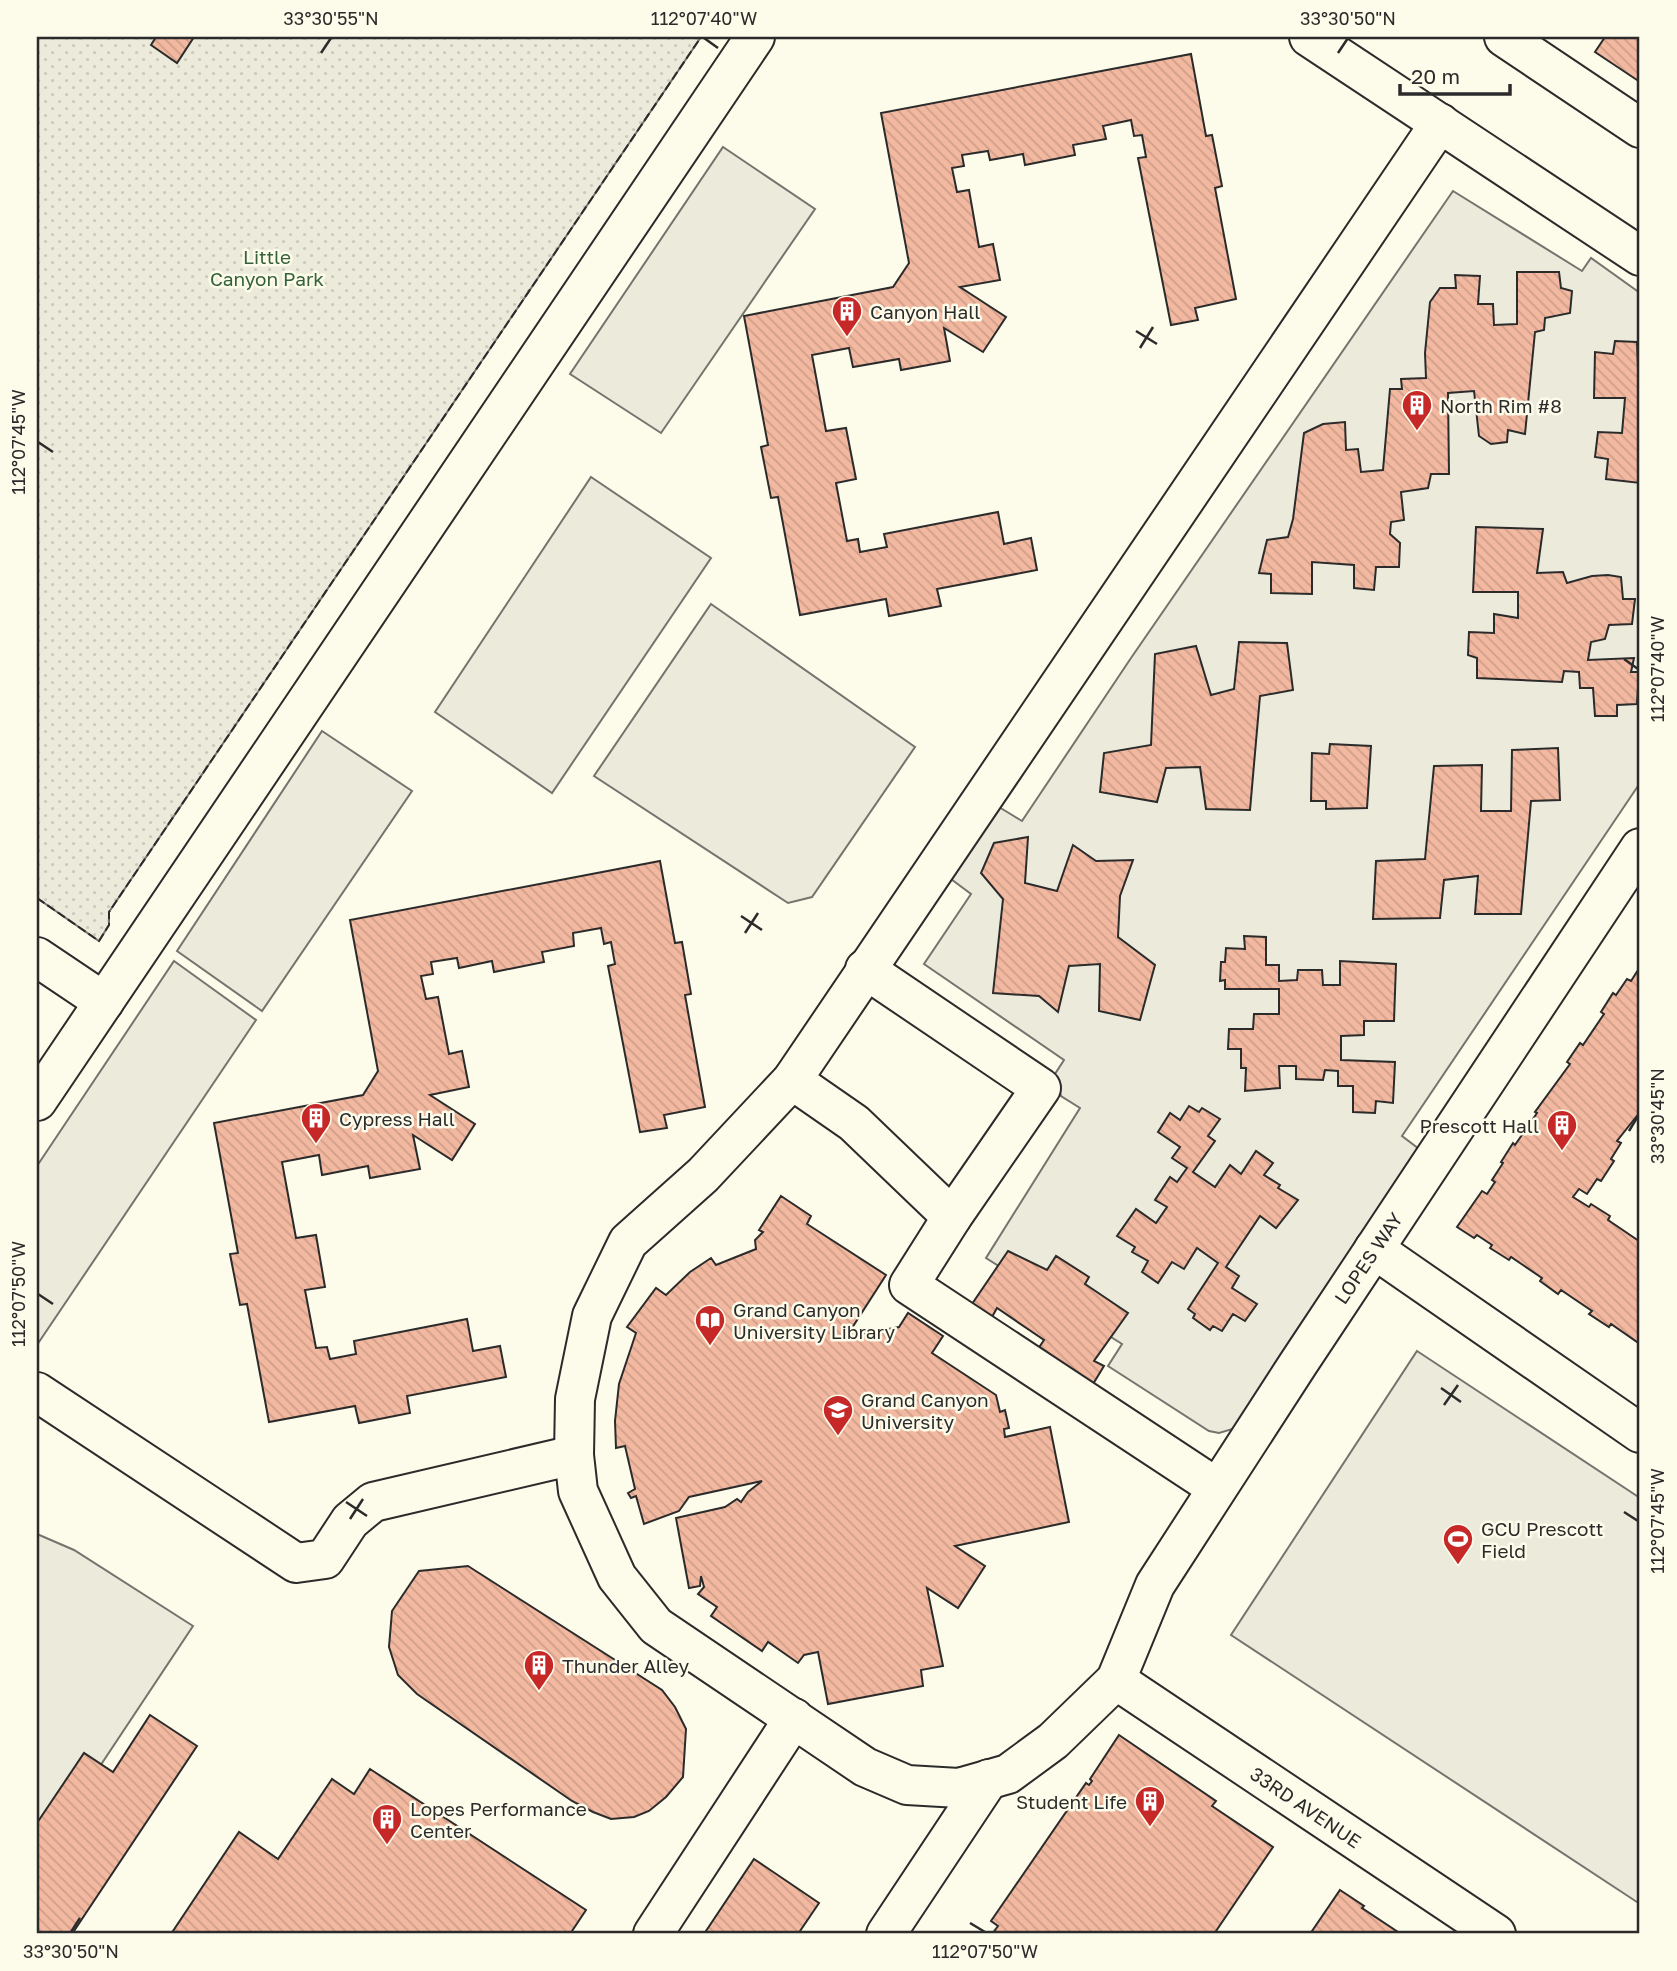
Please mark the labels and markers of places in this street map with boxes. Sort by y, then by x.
building icon: Canyon Hall [830,294,864,338]
place label: Canyon Hall [870,300,980,323]
building icon: North Rim #8 [1400,388,1434,432]
place label: North Rim #8 [1440,394,1562,417]
building icon: Cypress Hall [299,1101,333,1145]
place label: Cypress Hall [339,1107,455,1130]
building icon: Prescott Hall [1545,1108,1579,1152]
place label: Prescott Hall [1419,1114,1539,1137]
place label: Grand Canyon University Library [733,1298,895,1343]
library icon: Grand Canyon University Library [693,1303,727,1347]
place label: Grand Canyon University [861,1388,989,1433]
school or university icon: Grand Canyon University [821,1393,855,1437]
place label: GCU Prescott Field [1481,1517,1603,1562]
sports icon: GCU Prescott Field [1441,1522,1475,1566]
building icon: Thunder Alley [522,1648,556,1692]
place label: Thunder Alley [562,1654,689,1677]
building icon: Student Life [1133,1784,1167,1828]
place label: Student Life [1016,1790,1127,1813]
place label: Lopes Performance Center [410,1797,587,1842]
building icon: Lopes Performance Center [370,1802,404,1846]

